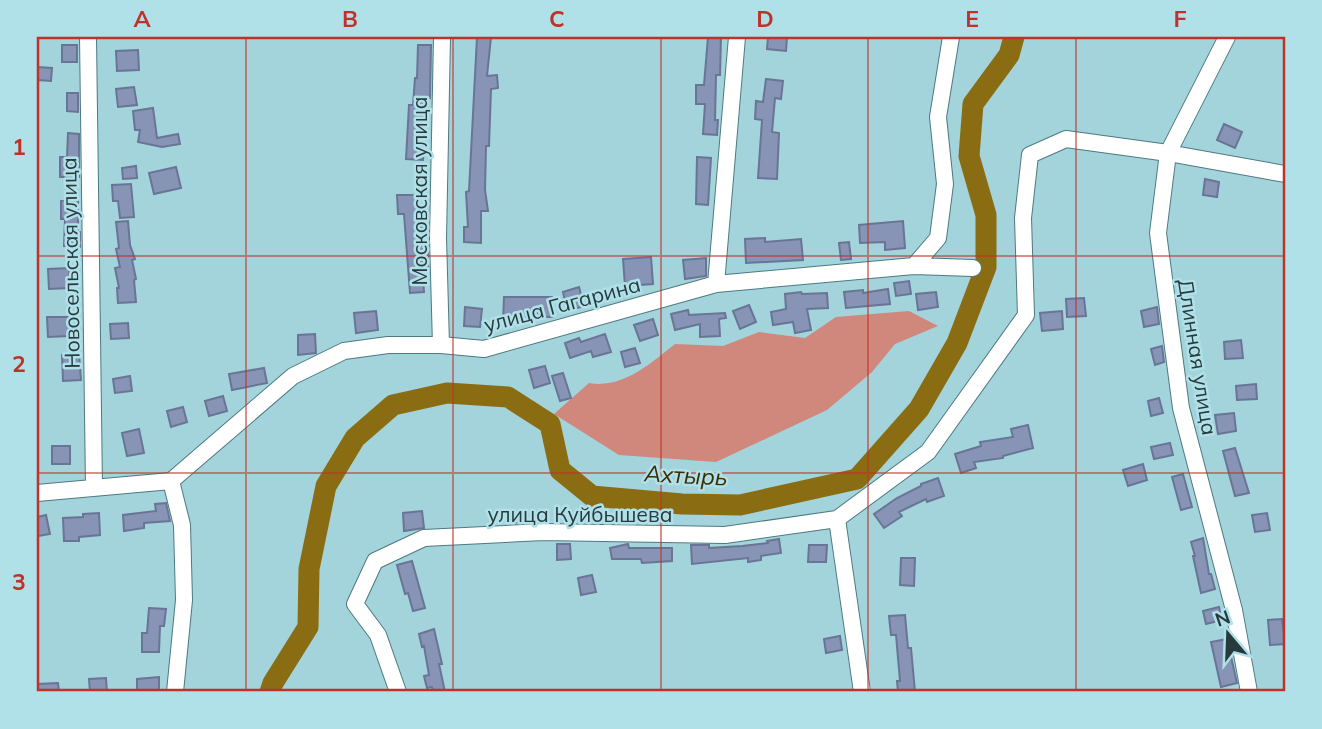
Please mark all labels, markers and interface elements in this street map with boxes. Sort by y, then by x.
text: A [133,4,151,33]
text: B [342,4,358,33]
text: C [549,4,565,33]
text: D [756,4,774,33]
text: E [965,4,979,33]
text: F [1173,4,1187,33]
street label: Московская улица [406,97,432,285]
text: 1 [12,132,26,161]
street label: Новосельская улица [55,157,85,369]
street label: улица Гагарина [481,271,643,337]
street label: Длинная улица [1173,277,1223,437]
text: 2 [12,349,26,378]
water label: Ахтырь [643,458,728,492]
street label: улица Куйбышева [488,501,673,527]
text: 3 [12,567,26,596]
north arrow [1192,600,1262,670]
text: N [1212,604,1233,632]

